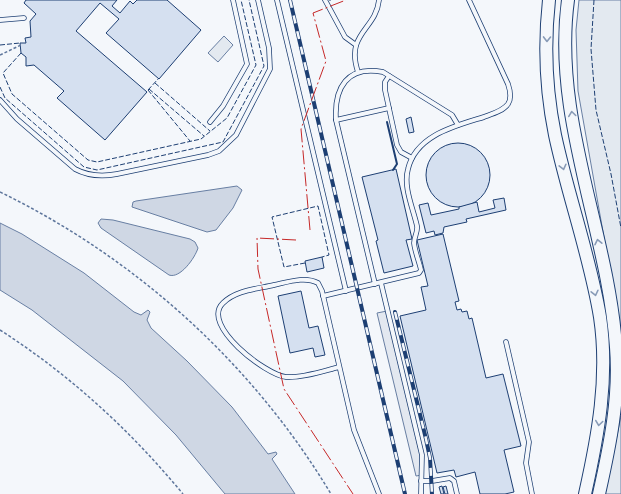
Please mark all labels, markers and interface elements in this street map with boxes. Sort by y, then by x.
one-way arrow [543,36,551,42]
one-way arrow [568,111,577,117]
one-way arrow [558,164,567,171]
one-way arrow [594,238,603,245]
one-way arrow [590,290,598,297]
one-way arrow [595,420,604,426]

